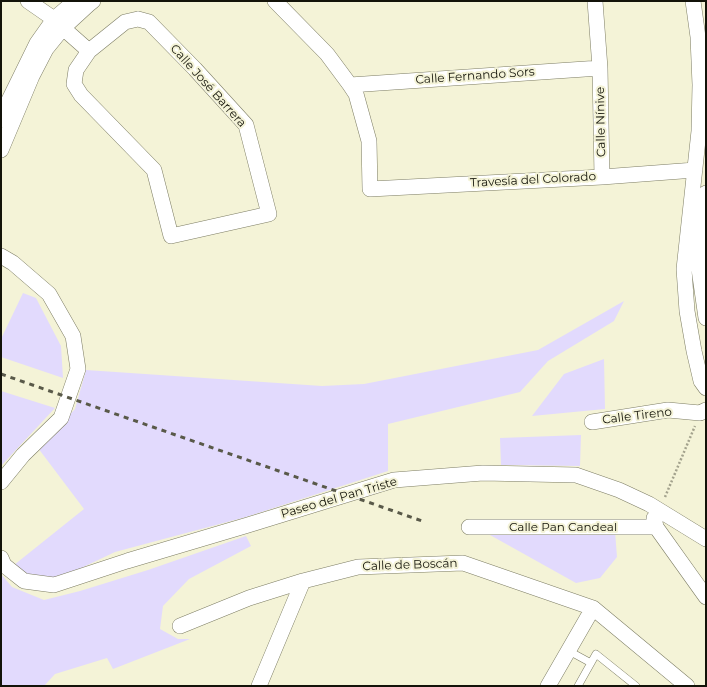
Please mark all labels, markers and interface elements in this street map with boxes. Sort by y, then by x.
street label: Calle José Barrera [167,42,249,130]
street label: Calle Fernando Sors [415,65,535,87]
street label: Calle Nínive [593,87,609,157]
street label: Travesía del Colorado [470,170,596,190]
street label: Calle Tireno [601,405,673,427]
street label: Paseo del Pan Triste [279,475,399,521]
street label: Calle Pan Candeal [509,520,617,534]
street label: Calle de Boscán [362,556,458,574]

